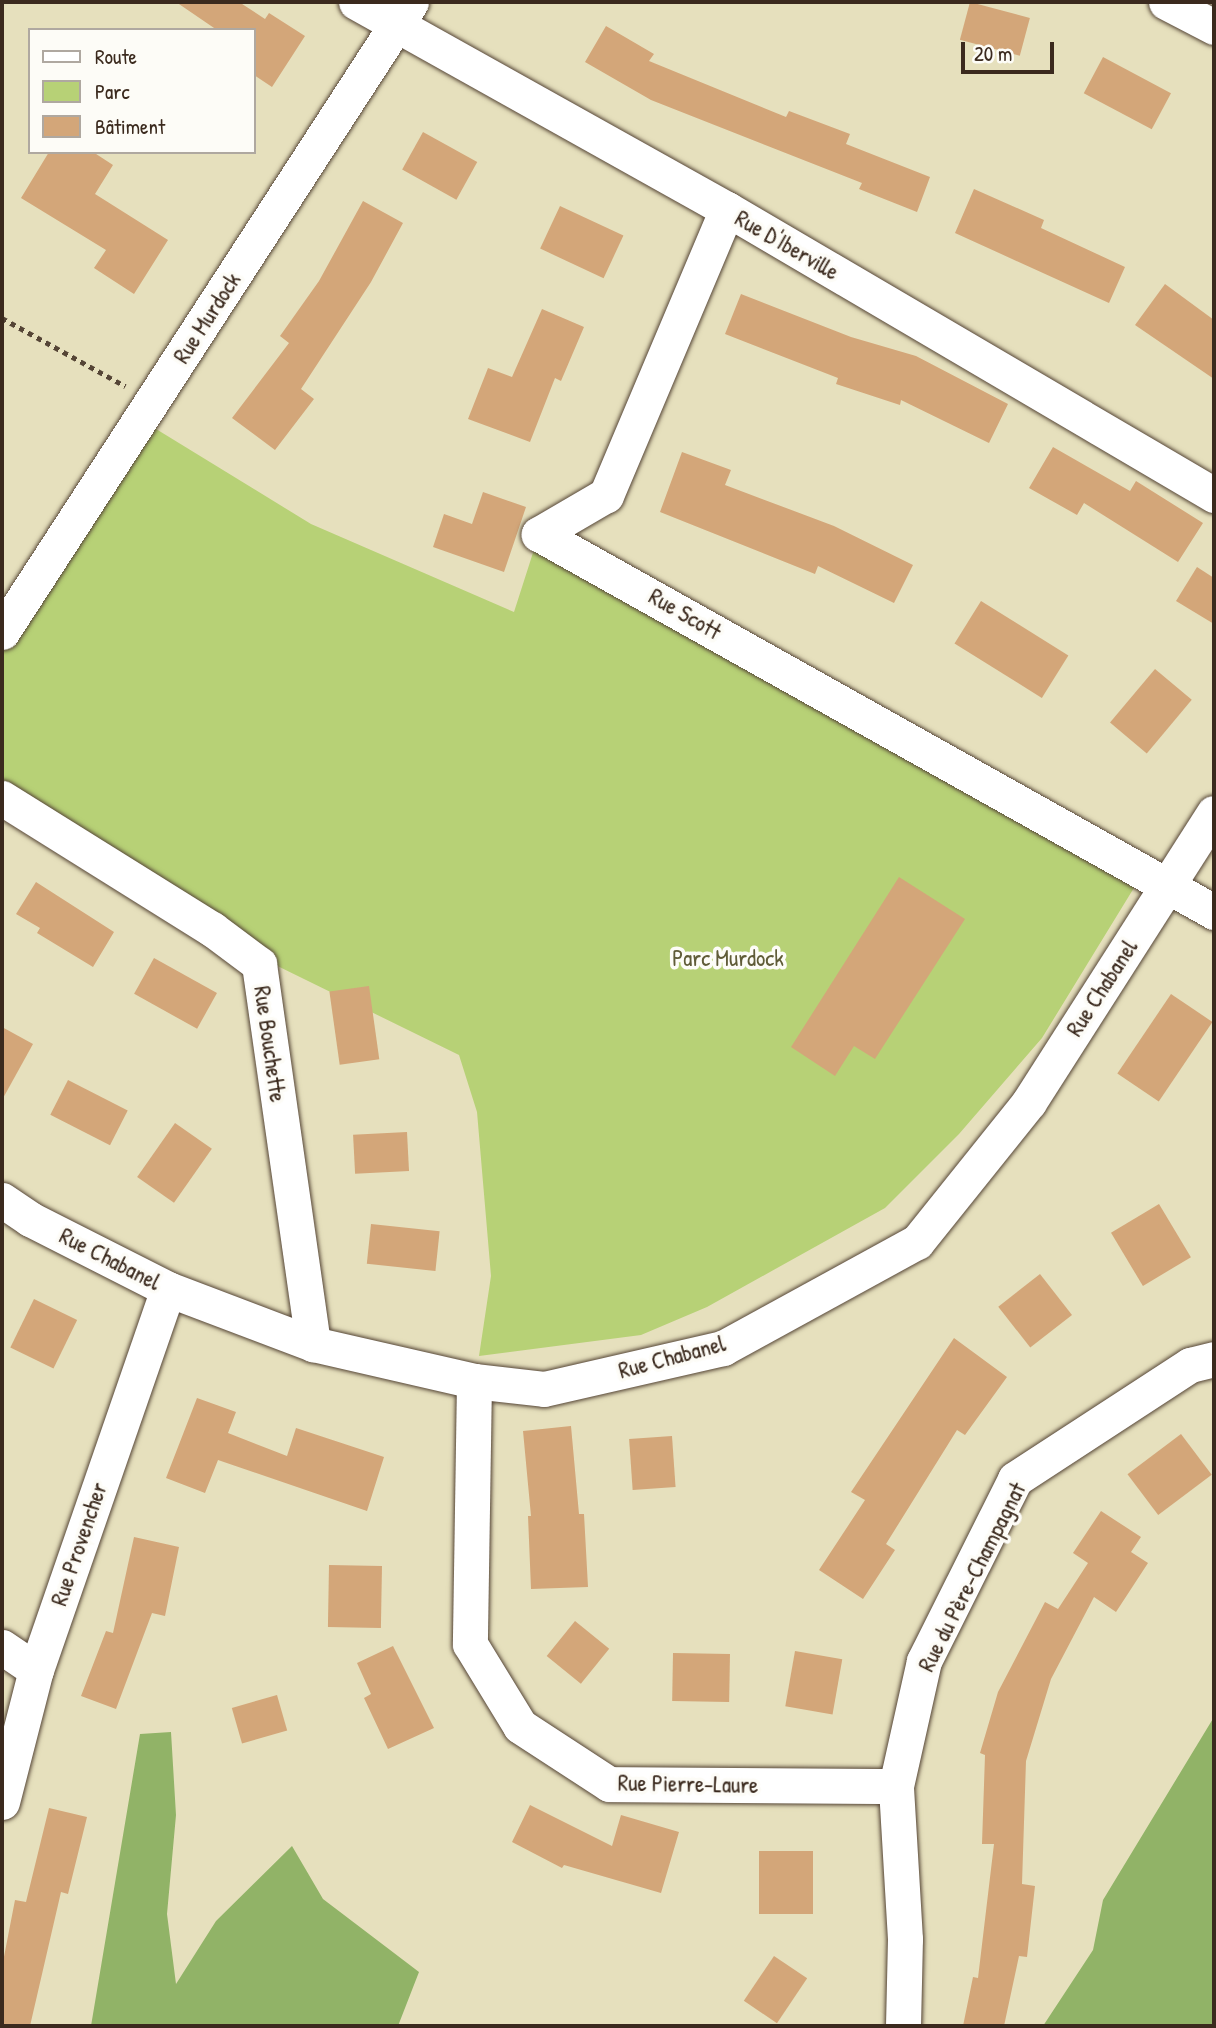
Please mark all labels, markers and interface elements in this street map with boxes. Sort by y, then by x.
legend [28,28,256,154]
scale bar [964,28,1057,72]
text: 20 m [974,39,1012,68]
text: Route [95,42,137,71]
text: Parc [95,77,130,106]
text: Bâtiment [95,112,165,141]
street label: Rue D'Iberville [730,204,844,286]
street label: Rue Murdock [168,267,246,369]
street label: Rue Scott [644,582,726,646]
street label: Rue Chabanel [1061,935,1143,1041]
park label: Parc Murdock [672,944,784,972]
street label: Rue Bouchette [248,984,292,1104]
street label: Rue Chabanel [55,1222,165,1296]
street label: Rue Chabanel [616,1329,728,1385]
street label: Rue du Père-Champagnat [912,1478,1032,1676]
street label: Rue Provencher [45,1479,113,1609]
street label: Rue Pierre-Laure [618,1769,758,1799]

